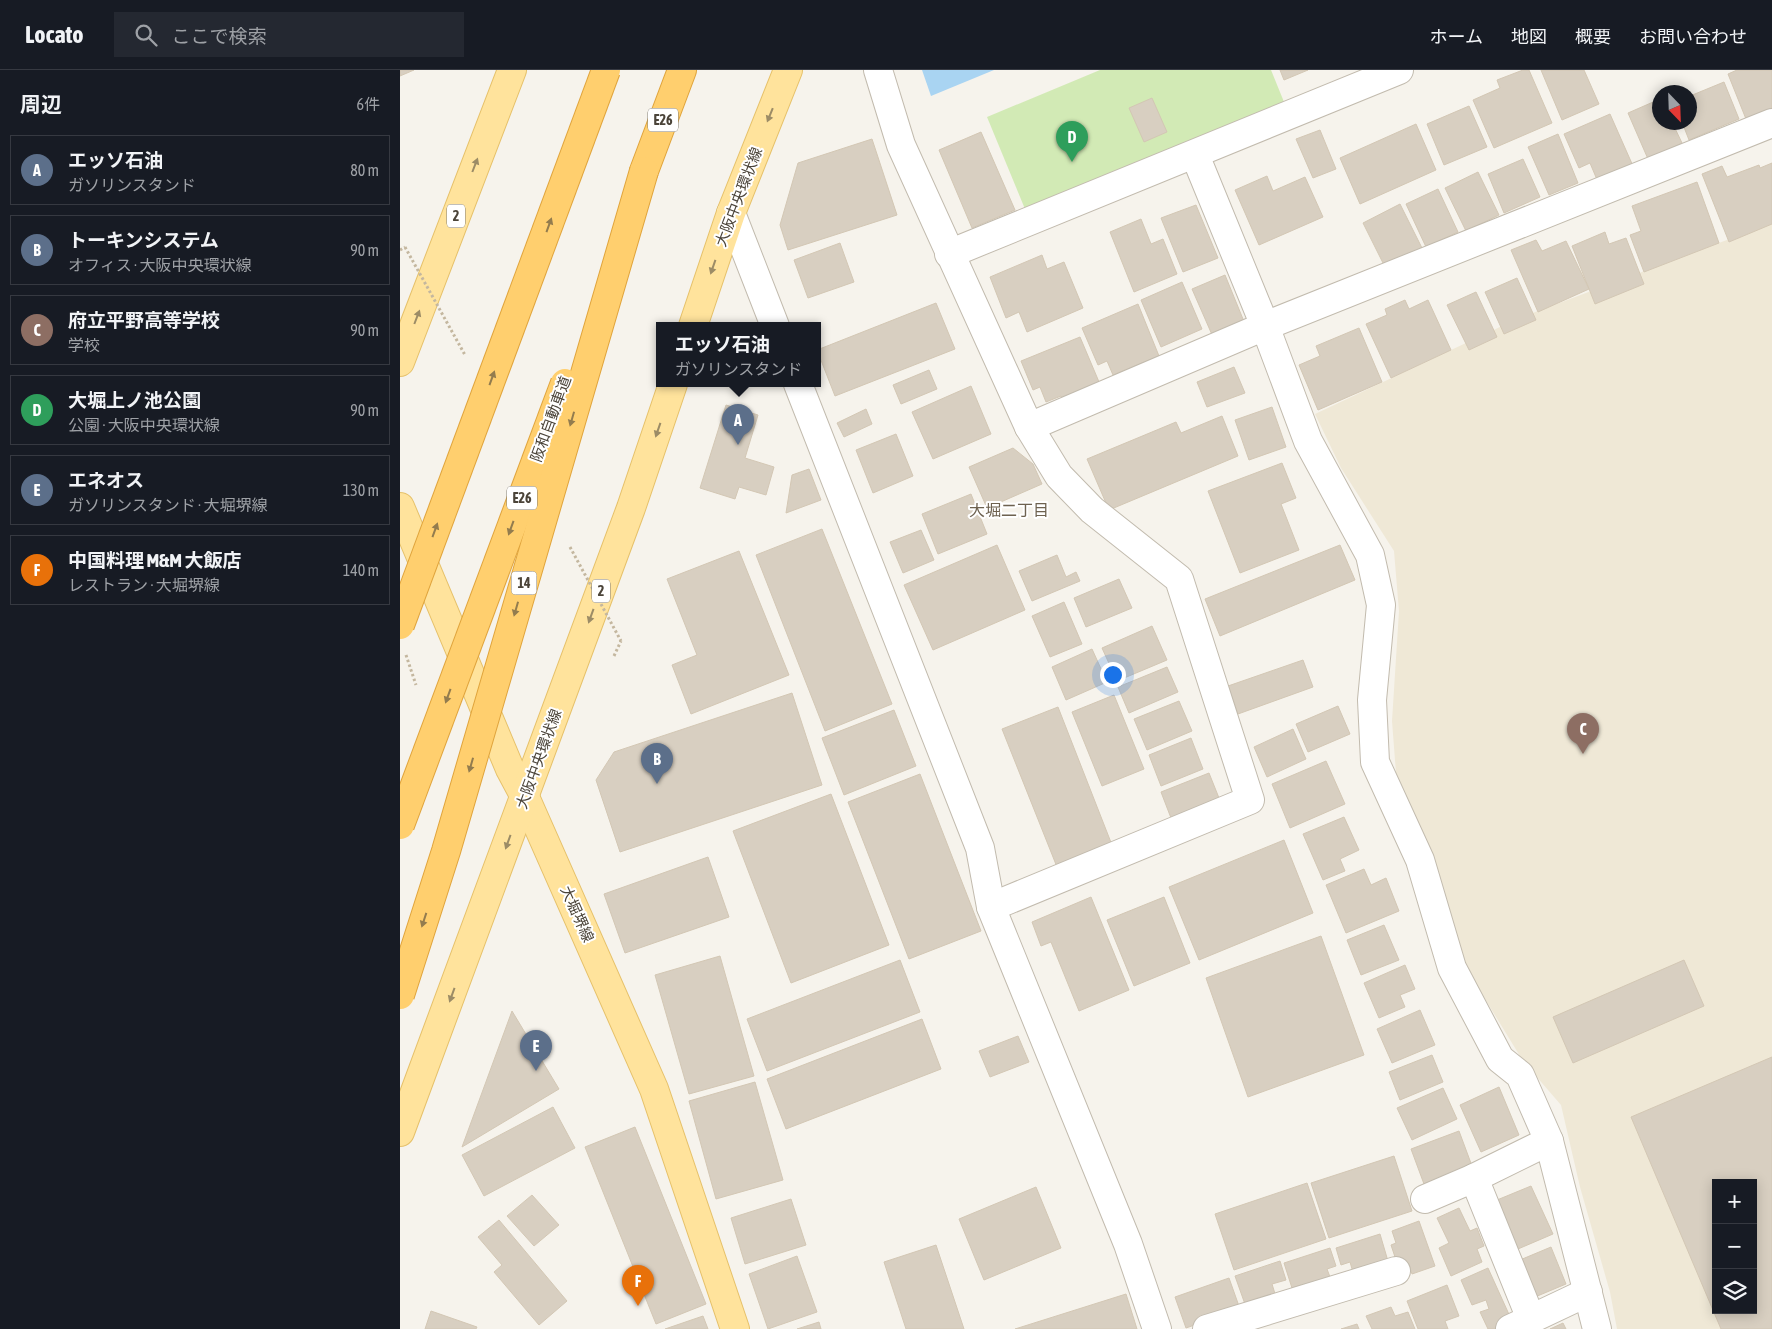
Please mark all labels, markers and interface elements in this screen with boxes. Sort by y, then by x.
search box [114,12,464,57]
text: Locato [25,21,84,48]
icon: search [132,21,160,49]
text: ここで検索 [172,25,267,47]
text: ホーム [1430,26,1483,47]
text: 地図 [1511,26,1547,47]
text: 概要 [1575,26,1611,47]
text: お問い合わせ [1639,26,1747,47]
north arrow [1652,85,1697,130]
text: 周辺 [20,92,62,116]
text: 6件 [356,95,380,113]
road number: E26 [648,108,678,132]
one-way arrow [766,108,774,123]
pin: D [1056,121,1088,162]
street label: 大阪中央環状線 [712,145,765,249]
text: エッソ石油 [68,149,163,171]
one-way arrow [471,157,479,172]
text: A [33,161,41,179]
text: 80 m [350,161,379,179]
text: ガソリンスタンド [68,176,196,194]
road number: 2 [447,204,465,228]
one-way arrow [545,217,553,232]
text: トーキンシステム [68,229,219,251]
text: B [33,241,41,259]
text: 90 m [350,241,379,259]
text: オフィス · 大阪中央環状線 [68,256,252,274]
one-way arrow [709,260,717,275]
text: 府立平野高等学校 [68,309,220,331]
one-way arrow [414,309,422,324]
text: C [33,321,41,339]
text: 90 m [350,321,379,339]
popup [656,322,821,387]
text: エッソ石油 [675,333,770,355]
text: 学校 [68,336,100,354]
text: ガソリンスタンド [675,360,802,378]
one-way arrow [489,370,496,385]
street label: 阪和自動車道 [527,374,574,464]
text: 大堀上ノ池公園 [68,389,201,411]
text: D [33,401,41,419]
text: 90 m [350,401,379,419]
pin: A [722,404,754,445]
one-way arrow [567,412,575,427]
text: 公園 · 大阪中央環状線 [68,416,220,434]
one-way arrow [653,423,661,438]
text: エネオス [68,469,144,491]
text: E [34,481,40,499]
text: 130 m [343,481,379,499]
road number: E26 [507,486,537,509]
text: ガソリンスタンド · 大堀堺線 [68,496,268,514]
district label: 大堀二丁目 [969,501,1049,519]
one-way arrow [507,521,515,536]
one-way arrow [431,522,439,537]
text: 中国料理 M&M 大飯店 [68,549,242,571]
text: F [34,561,40,579]
text: 140 m [343,561,379,579]
road number: 14 [512,572,536,594]
text: レストラン · 大堀堺線 [68,576,220,594]
road number: 2 [592,580,610,602]
one-way arrow [512,601,520,616]
one-way arrow [587,609,595,624]
your location [1100,662,1126,688]
one-way arrow [444,689,451,704]
street label: 大阪中央環状線 [513,707,564,811]
pin: C [1567,713,1599,754]
pin: B [641,743,673,784]
one-way arrow [466,757,474,772]
one-way arrow [504,835,511,850]
street label: 大堀堺線 [557,883,597,945]
one-way arrow [419,913,427,928]
one-way arrow [448,988,456,1003]
pin: E [520,1030,552,1071]
map controls [1712,1179,1757,1314]
button: + [1712,1179,1757,1224]
button: − [1712,1224,1757,1269]
pin: F [622,1265,654,1306]
button: layers [1712,1269,1757,1314]

